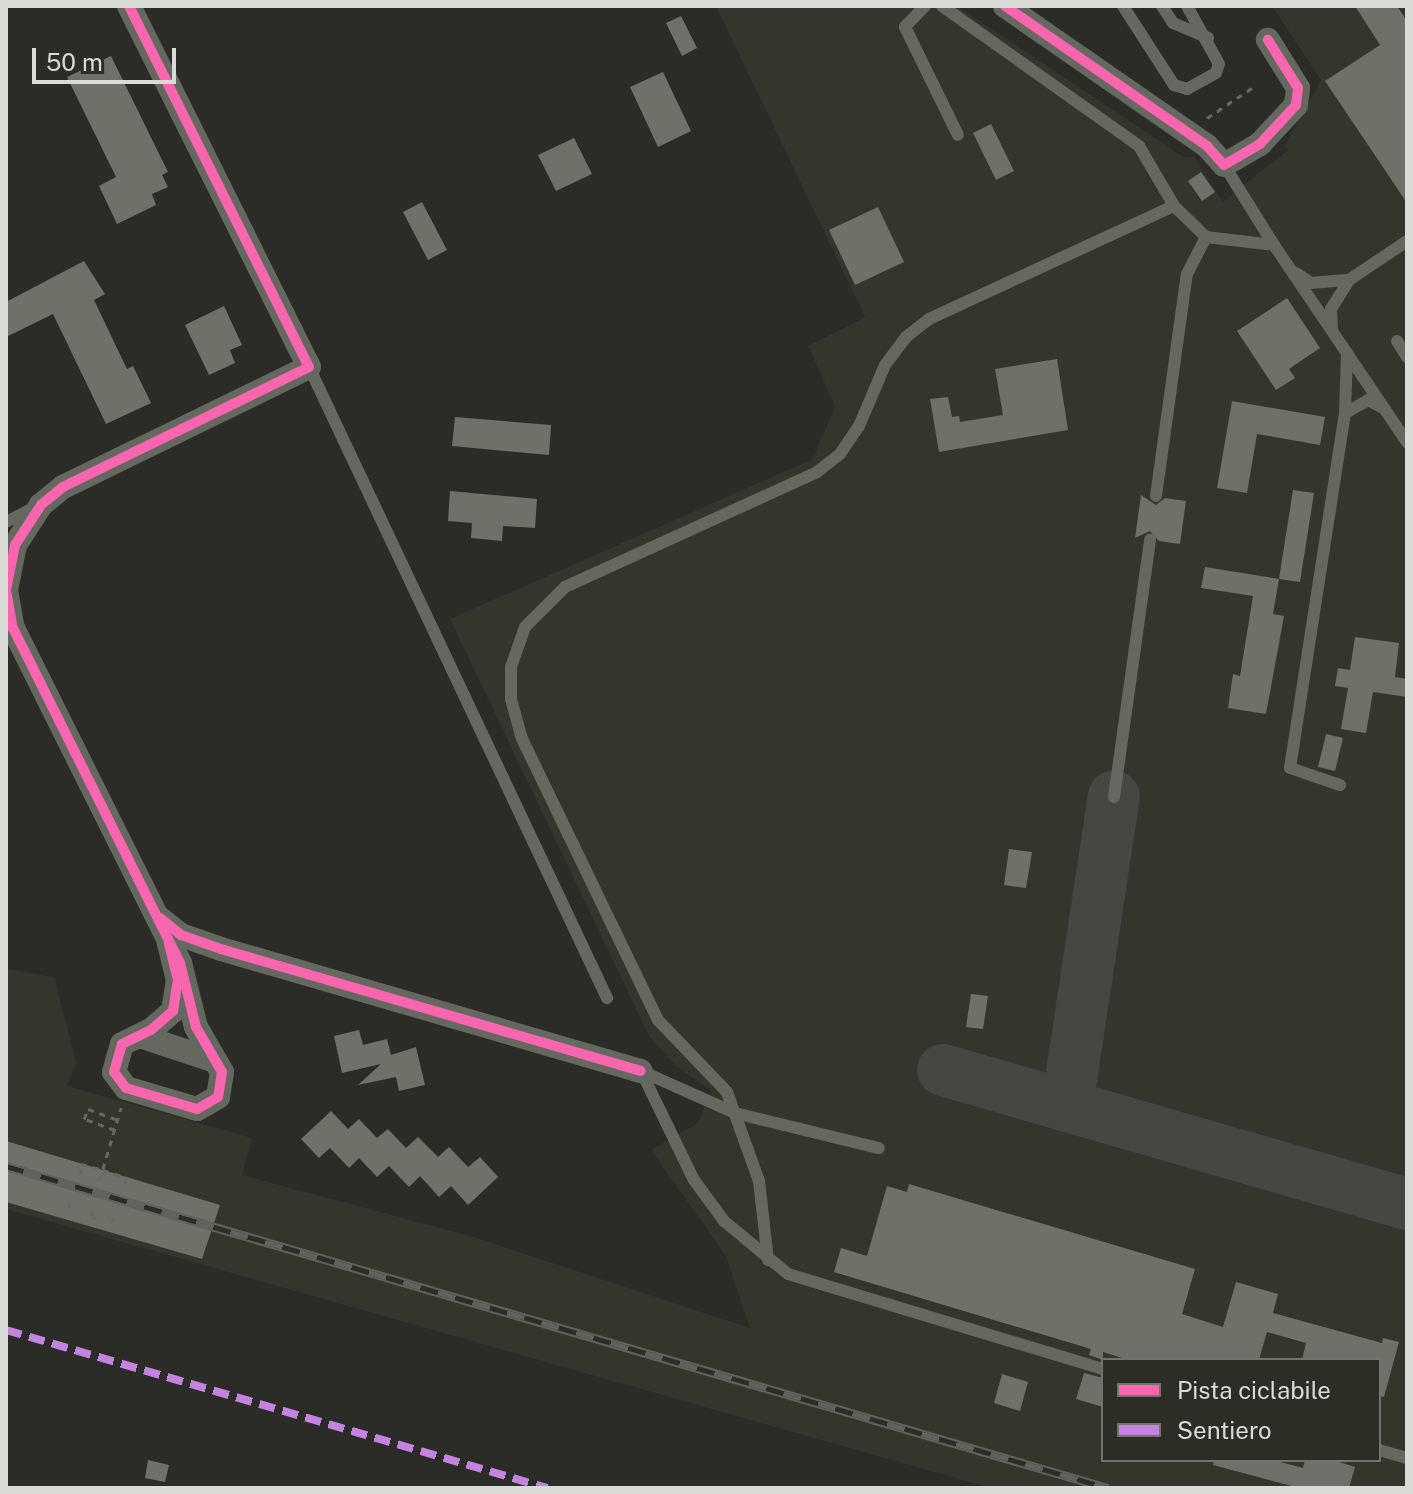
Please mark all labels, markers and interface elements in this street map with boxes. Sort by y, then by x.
scale bar [36,32,180,82]
text: 50 m [46,48,103,76]
legend [1101,1358,1381,1462]
text: Pista ciclabile [1177,1376,1331,1404]
text: Sentiero [1177,1416,1272,1444]

